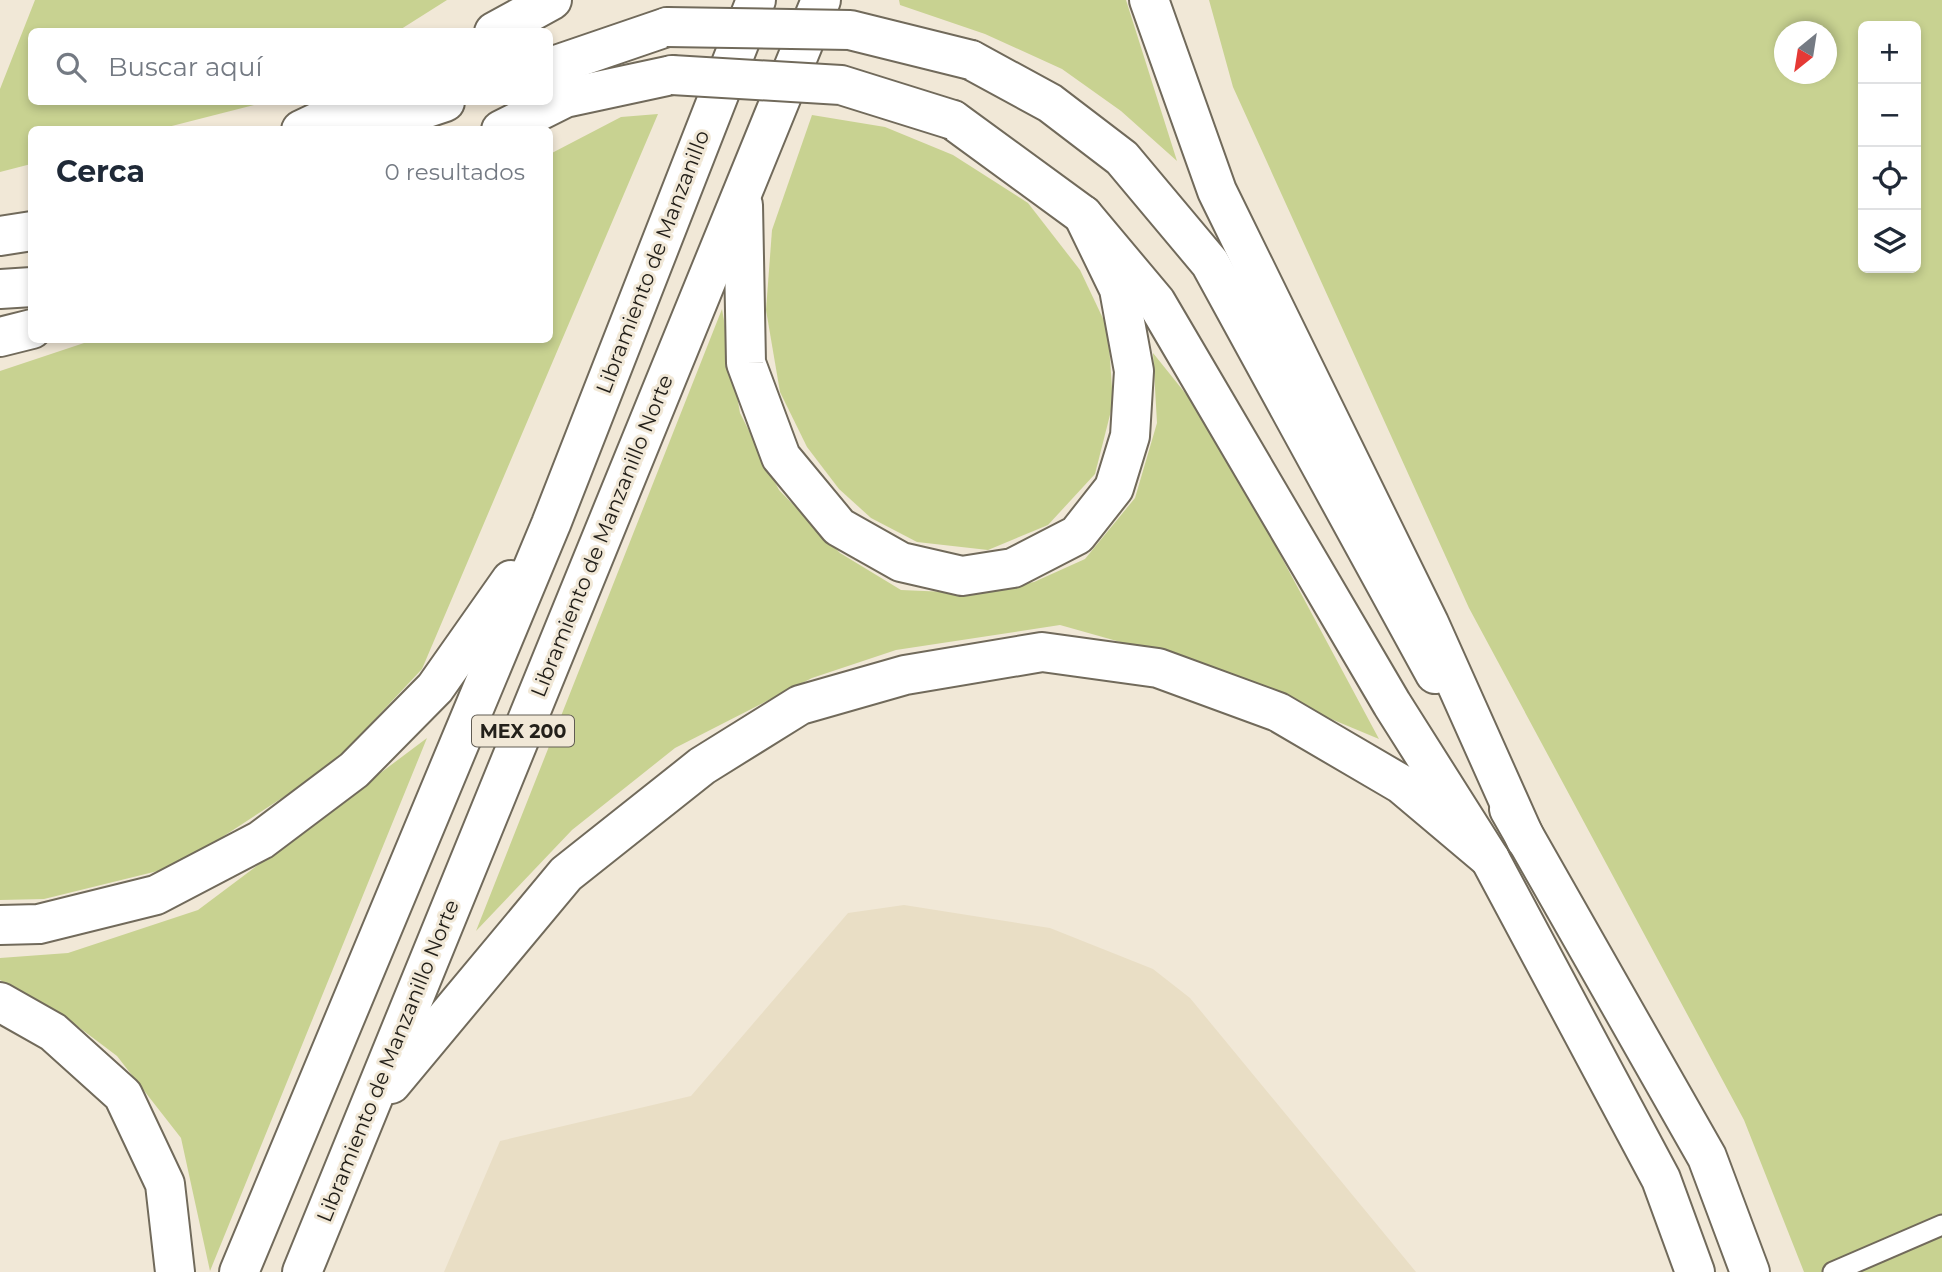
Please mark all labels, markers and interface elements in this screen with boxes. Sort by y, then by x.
north arrow [1774,21,1837,84]
map controls [1858,21,1921,273]
button: + [1858,21,1921,84]
search box [28,28,553,105]
icon: search [52,48,90,86]
text: Buscar aquí [108,51,262,83]
button: − [1858,84,1921,147]
street label: Libramiento de Manzanillo [591,126,714,397]
button: locate [1858,147,1921,210]
text: Cerca [56,153,145,190]
text: 0 resultados [385,158,525,186]
button: layers [1858,210,1921,273]
street label: Libramiento de Manzanillo Norte [525,371,678,701]
road number: MEX 200 [472,716,574,746]
street label: Libramiento de Manzanillo Norte [311,896,464,1226]

